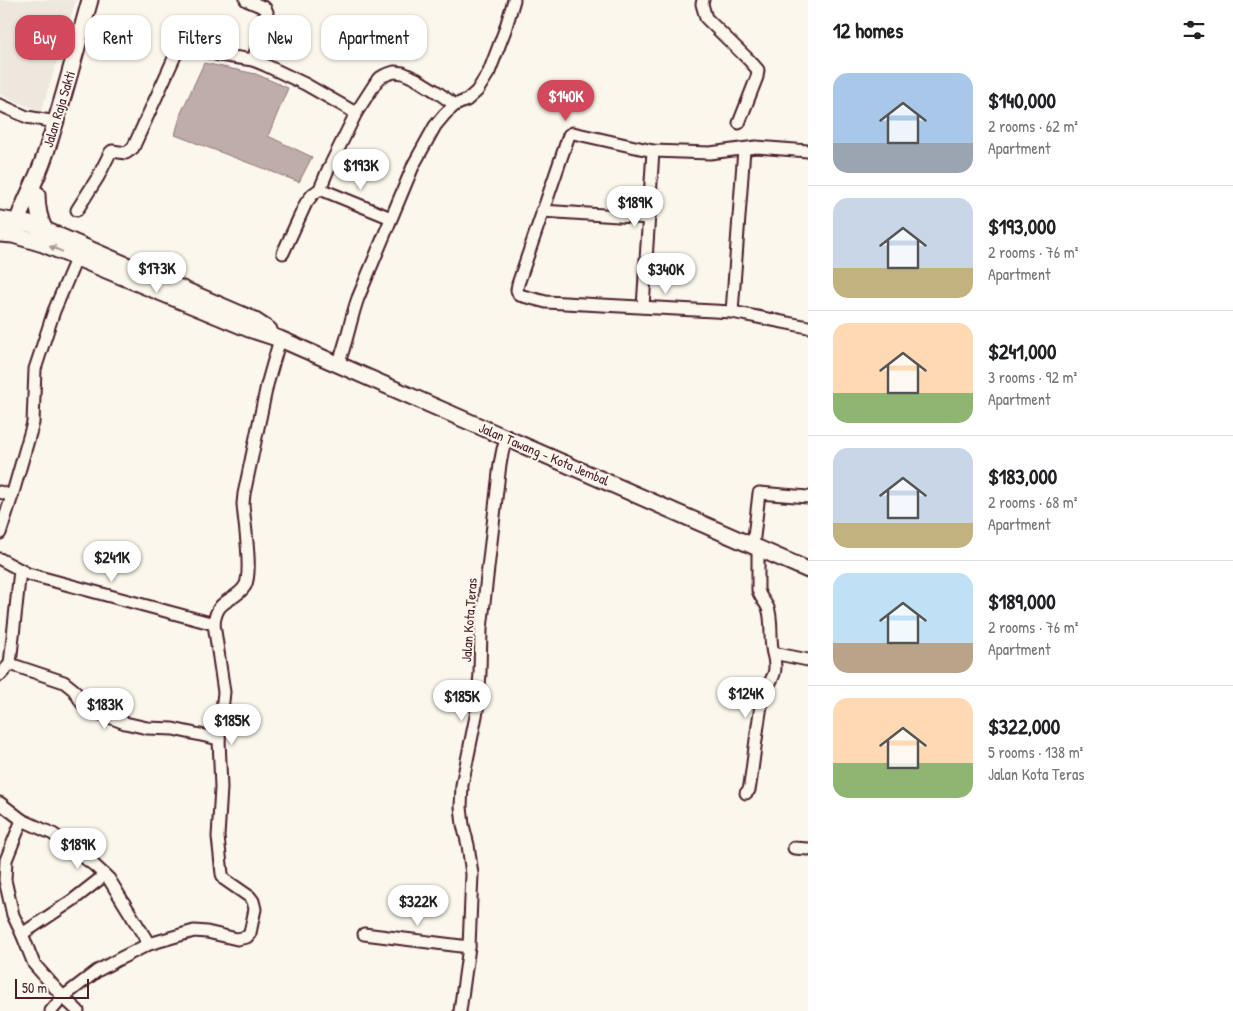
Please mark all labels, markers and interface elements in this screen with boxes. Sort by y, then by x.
chip: Buy [15,15,75,60]
chip: Rent [85,15,151,60]
chip: Filters [161,15,239,60]
chip: New [249,15,311,60]
chip: Apartment [321,15,427,60]
text: 12 homes [833,16,903,45]
icon: filters [1180,16,1208,44]
street label: Jalan Raja Sakti [38,68,80,150]
pin: $140K [531,80,601,122]
text: $140K [548,85,584,107]
text: $140,000 [988,86,1056,115]
icon: home [873,93,933,153]
text: 2 rooms · 62 m² [988,115,1078,137]
text: Apartment [988,137,1051,159]
pin: $193K [326,148,396,191]
text: $193K [343,154,379,176]
pin: $189K [600,186,670,228]
text: $189K [617,191,653,213]
text: $193,000 [988,212,1056,241]
icon: home [873,218,933,278]
text: 2 rooms · 76 m² [988,241,1078,263]
one-way arrow [48,245,63,253]
pin: $173K [122,252,192,294]
pin: $340K [631,252,701,295]
text: $173K [138,257,176,279]
text: $340K [648,258,684,280]
text: Apartment [988,263,1051,285]
text: $241,000 [988,337,1056,366]
icon: home [873,343,933,403]
text: 3 rooms · 92 m² [988,366,1077,388]
text: Apartment [988,388,1051,410]
street label: Jalan Tawang - Kota Jembal [476,417,613,491]
text: $183,000 [988,462,1057,491]
icon: home [873,468,933,528]
text: 2 rooms · 68 m² [988,491,1077,513]
text: Apartment [988,513,1051,535]
pin: $241K [77,540,147,583]
text: $241K [94,546,130,568]
street label: Jalan Kota Teras [456,577,481,663]
text: $189,000 [988,587,1056,616]
icon: home [873,593,933,653]
text: 2 rooms · 76 m² [988,616,1078,638]
text: Apartment [988,638,1051,660]
pin: $124K [711,676,781,719]
pin: $185K [427,680,497,722]
text: $124K [728,682,764,704]
text: $185K [444,685,480,707]
pin: $183K [70,688,140,730]
text: $183K [87,693,123,715]
pin: $185K [197,704,267,746]
text: $185K [214,709,250,731]
text: $322,000 [988,712,1060,741]
icon: home [873,718,933,778]
text: 5 rooms · 138 m² [988,741,1083,763]
text: Jalan Kota Teras [988,763,1084,785]
pin: $189K [43,828,113,870]
text: $189K [60,833,96,855]
pin: $322K [383,884,453,927]
text: $322K [399,890,437,912]
scale bar [15,976,89,999]
text: 50 m [22,978,47,997]

